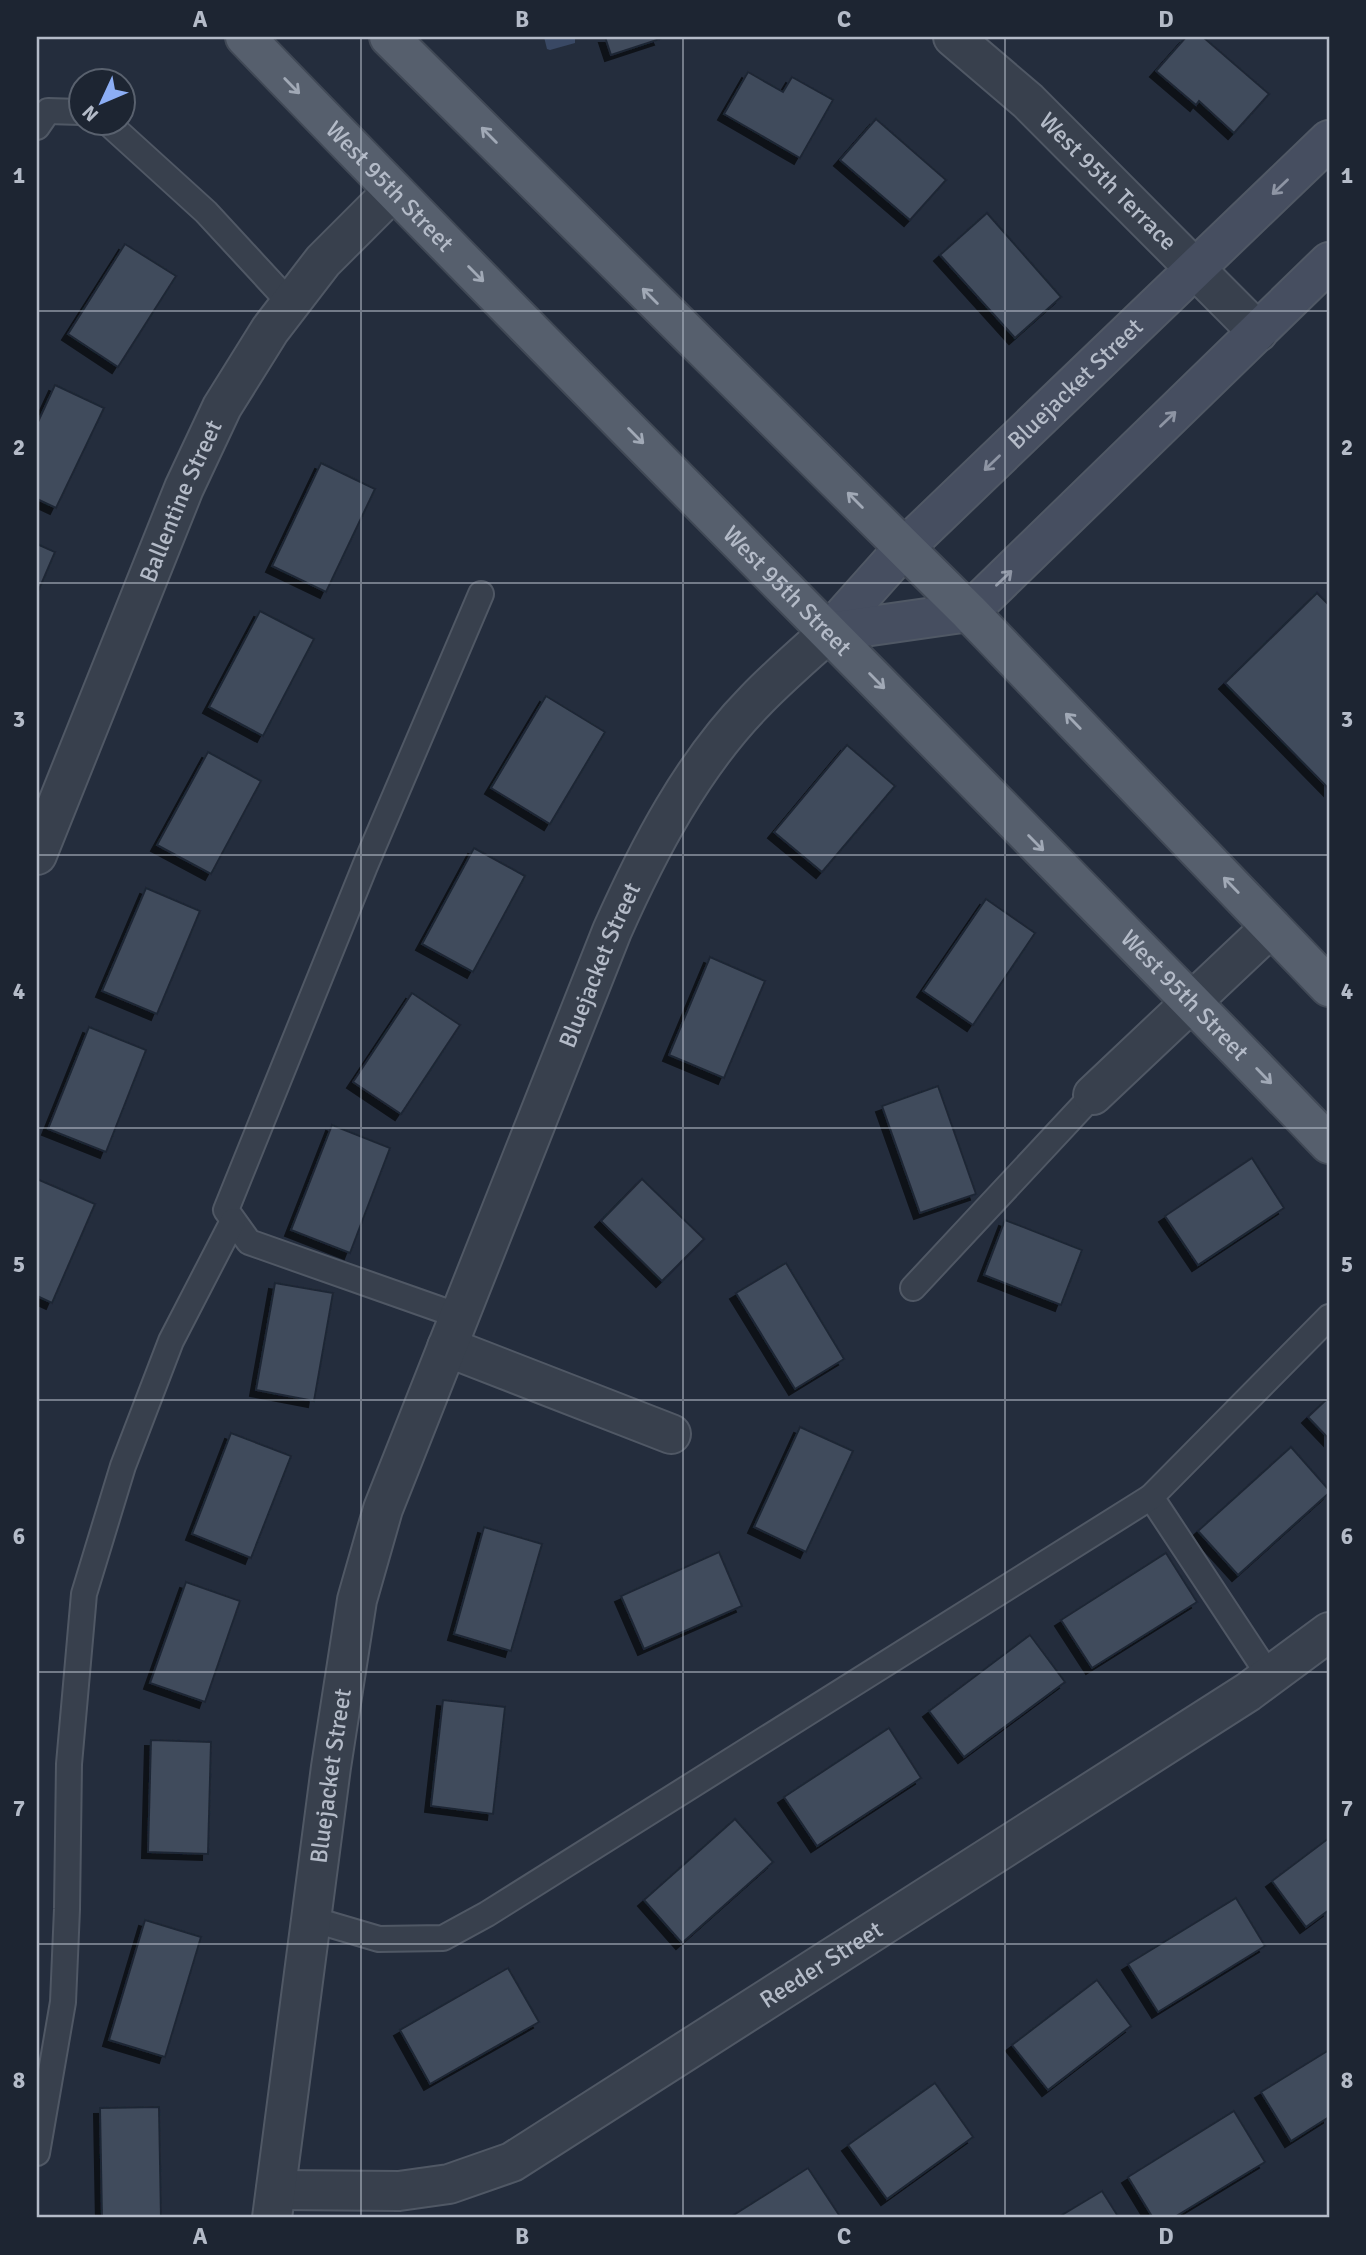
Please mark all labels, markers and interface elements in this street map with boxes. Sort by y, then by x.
text: A [193,5,208,34]
text: B [515,5,529,34]
text: C [837,5,851,34]
text: D [1158,5,1174,34]
north arrow [66,66,136,136]
one-way arrow [284,77,301,94]
text: N [77,100,104,126]
street label: West 95th Terrace [1033,106,1183,257]
street label: West 95th Street [319,115,460,258]
one-way arrow [481,127,498,144]
text: 1 [13,161,25,190]
text: 1 [1341,161,1353,190]
one-way arrow [1272,179,1289,196]
one-way arrow [467,266,484,283]
one-way arrow [642,287,659,304]
street label: Bluejacket Street [1001,312,1149,455]
one-way arrow [1159,411,1176,428]
street label: Ballentine Street [133,415,229,586]
one-way arrow [627,427,644,444]
text: 2 [13,433,25,462]
text: 2 [1341,433,1353,462]
one-way arrow [984,455,1001,472]
one-way arrow [847,492,864,509]
street label: West 95th Street [716,519,858,662]
one-way arrow [996,569,1013,586]
one-way arrow [868,672,885,689]
text: 3 [13,705,25,734]
text: 3 [1341,705,1353,734]
one-way arrow [1065,712,1082,729]
one-way arrow [1028,834,1045,851]
street label: Bluejacket Street [552,877,647,1052]
one-way arrow [1223,877,1240,894]
street label: West 95th Street [1114,923,1255,1067]
text: 4 [13,977,25,1006]
text: 4 [1341,977,1353,1006]
one-way arrow [1255,1067,1272,1084]
text: 5 [13,1250,25,1279]
text: 5 [1341,1250,1353,1279]
text: 6 [13,1522,25,1551]
text: 6 [1341,1522,1353,1551]
street label: Bluejacket Street [304,1686,358,1865]
text: 7 [13,1794,25,1823]
text: 7 [1341,1794,1353,1823]
street label: Reeder Street [754,1914,888,2015]
text: 8 [13,2066,25,2095]
text: 8 [1341,2066,1353,2095]
text: A [193,2222,208,2251]
text: B [515,2222,529,2251]
text: C [837,2222,851,2251]
text: D [1158,2222,1174,2251]

